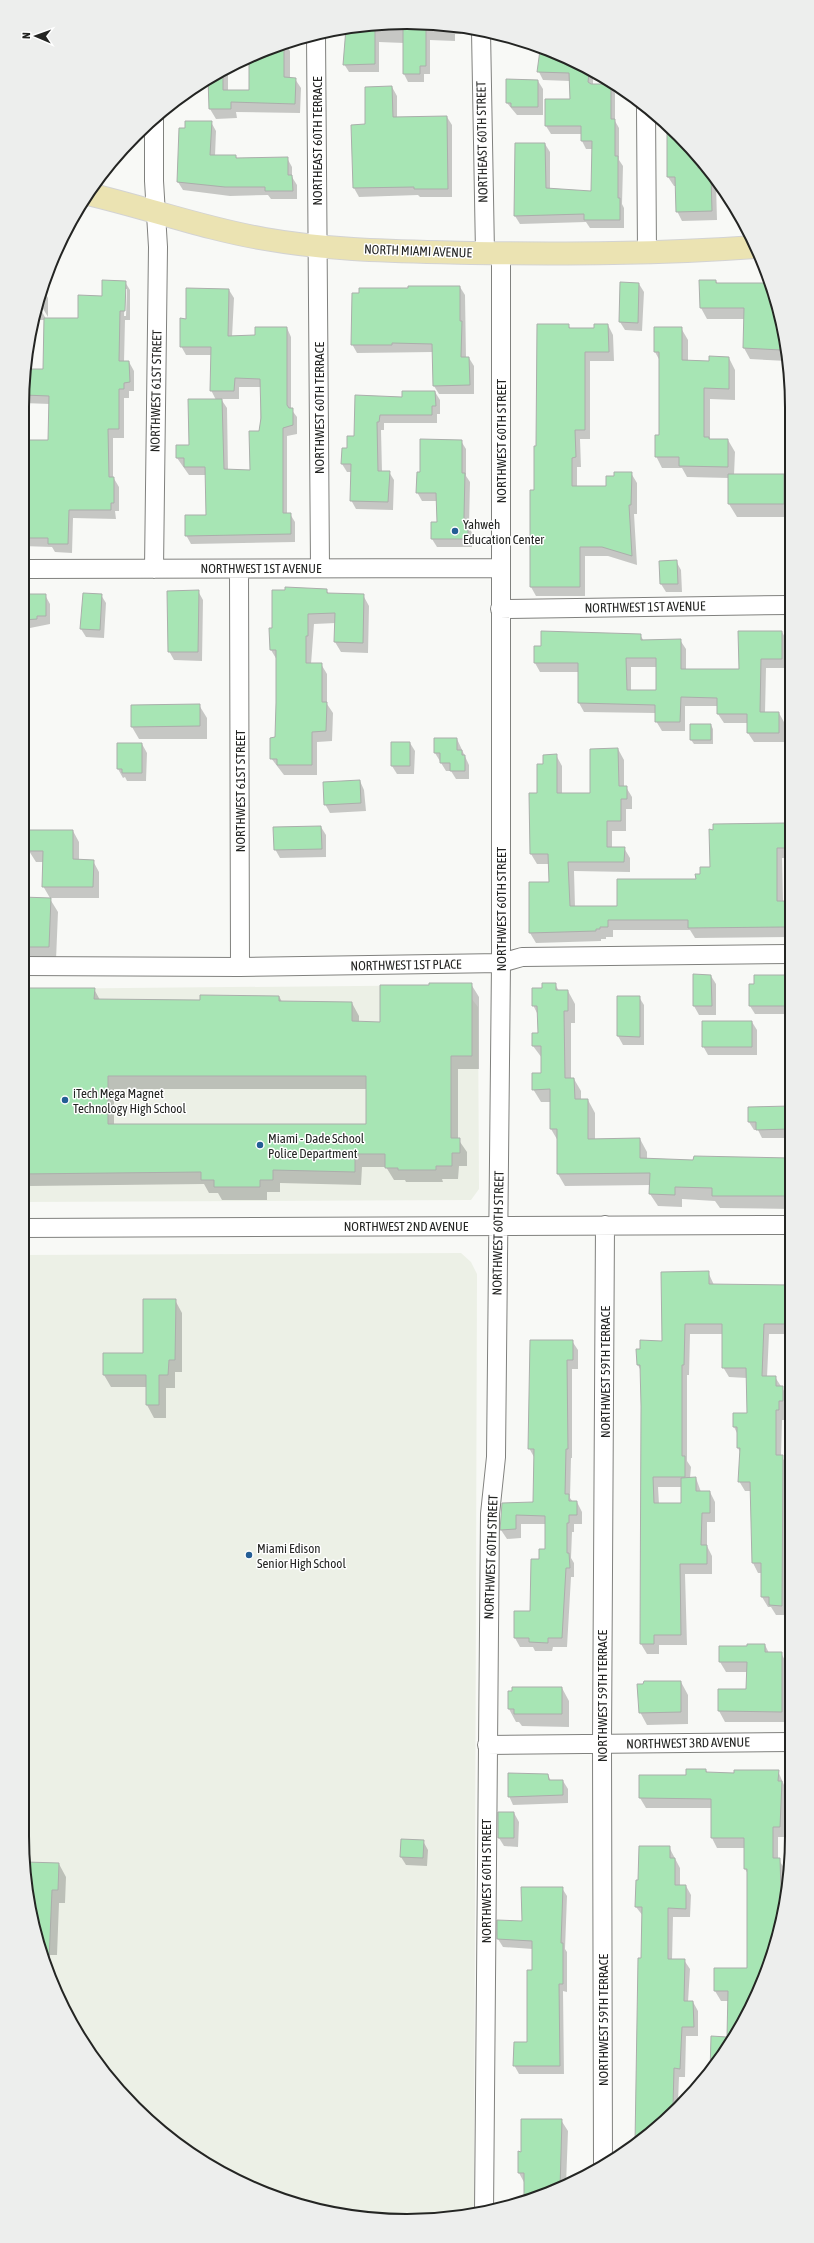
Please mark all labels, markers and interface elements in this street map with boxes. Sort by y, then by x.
north arrow [16,16,56,56]
text: N [20,32,32,39]
street label: NORTHEAST 60TH TERRACE [310,76,325,206]
street label: NORTHEAST 60TH STREET [473,81,491,203]
street label: NORTH MIAMI AVENUE [364,242,473,260]
street label: NORTHWEST 61ST STREET [147,329,165,452]
street label: NORTHWEST 60TH TERRACE [312,341,327,474]
street label: NORTHWEST 60TH STREET [494,378,509,503]
place label: Yahweh Education Center [463,517,544,547]
marker: Yahweh Education Center [450,526,460,536]
street label: NORTHWEST 1ST AVENUE [201,561,322,576]
street label: NORTHWEST 1ST AVENUE [584,598,706,616]
street label: NORTHWEST 61ST STREET [233,729,248,852]
street label: NORTHWEST 60TH STREET [494,846,509,971]
street label: NORTHWEST 1ST PLACE [350,957,462,973]
place label: iTech Mega Magnet Technology High School [73,1086,186,1116]
marker: iTech Mega Magnet Technology High School [60,1095,70,1105]
place label: Miami - Dade School Police Department [268,1131,365,1161]
marker: Miami - Dade School Police Department [255,1140,265,1150]
street label: NORTHWEST 60TH STREET [489,1170,507,1295]
street label: NORTHWEST 2ND AVENUE [344,1219,469,1234]
street label: NORTHWEST 59TH TERRACE [598,1305,613,1438]
street label: NORTHWEST 60TH STREET [481,1494,501,1620]
place label: Miami Edison Senior High School [257,1541,346,1571]
marker: Miami Edison Senior High School [244,1550,254,1560]
street label: NORTHWEST 59TH TERRACE [595,1629,610,1762]
street label: NORTHWEST 3RD AVENUE [626,1734,750,1752]
street label: NORTHWEST 60TH STREET [479,1818,494,1943]
street label: NORTHWEST 59TH TERRACE [596,1953,611,2086]

